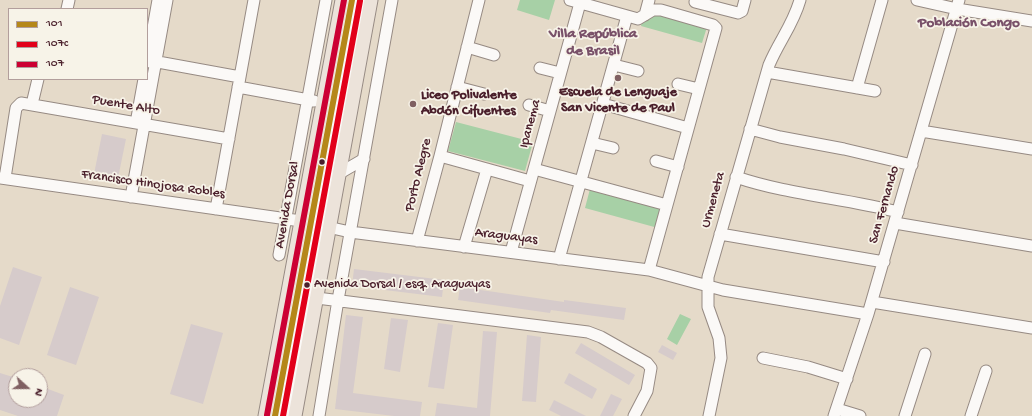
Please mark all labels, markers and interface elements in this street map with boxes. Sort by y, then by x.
legend [8,8,148,80]
district label: Población Congo [918,15,1020,33]
text: 101 [46,17,63,31]
district label: Villa República de Brasil [549,26,637,61]
text: 107c [46,37,68,51]
text: 107 [46,57,64,71]
marker: Escuela de Lenguaje San Vicente de Paul [613,73,623,83]
place label: Escuela de Lenguaje San Vicente de Paul [559,85,677,118]
place label: Liceo Polivalente Abdón Cifuentes [421,88,517,120]
street label: Puente Alto [91,92,161,120]
street label: Ipanema [516,98,546,150]
marker: Liceo Polivalente Abdón Cifuentes [408,99,418,109]
street label: Porto Alegre [402,137,436,213]
unlabelled marker [317,157,327,167]
street label: Avenida Dorsal [272,160,304,250]
street label: San Fernando [866,164,904,246]
street label: Francisco Hinojosa Robles [80,167,226,203]
street label: Urmeneta [698,170,730,230]
street label: Araguayas [474,225,538,249]
place label: Avenida Dorsal / esq. Araguayas [314,277,490,293]
marker: Avenida Dorsal / esq. Araguayas [302,280,312,290]
north arrow [8,368,48,408]
text: N [31,386,45,397]

